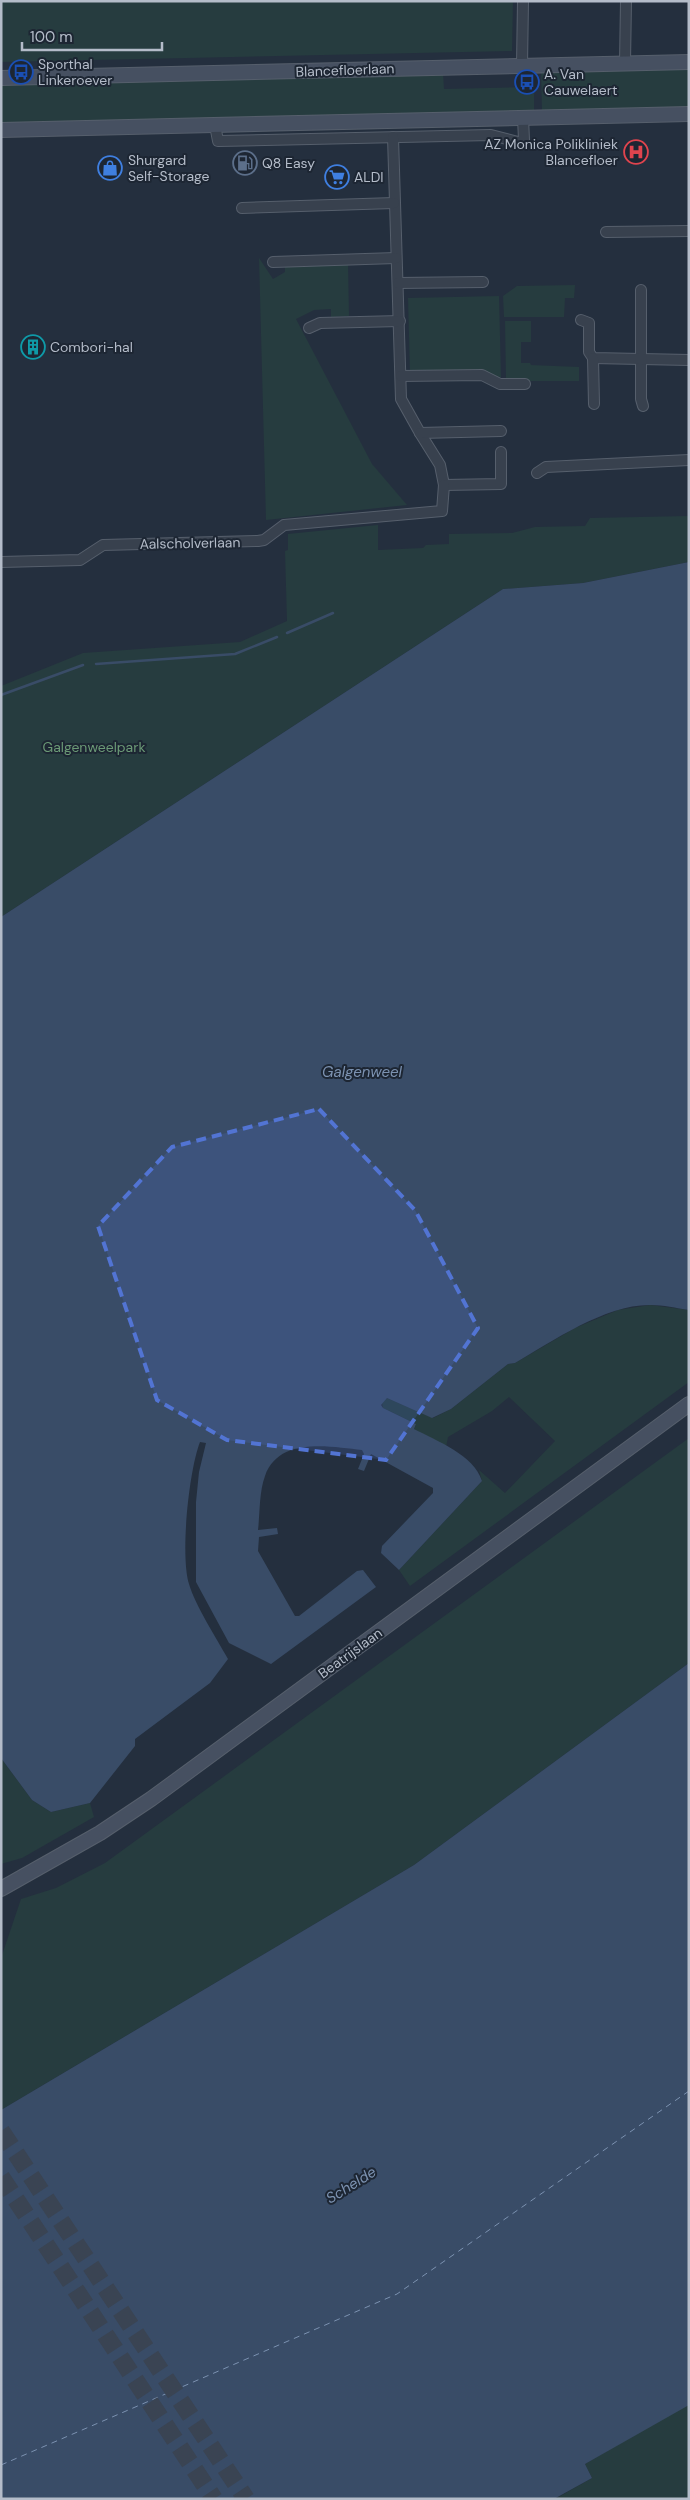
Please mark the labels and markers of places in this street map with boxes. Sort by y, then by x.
place label: Sporthal Linkeroever [38,55,112,89]
bus stop icon: Sporthal Linkeroever [8,59,34,85]
place label: A. Van Cauwelaert [544,65,617,99]
bus stop icon: A. Van Cauwelaert [514,69,540,95]
place label: AZ Monica Polikliniek Blancefloer [484,135,618,169]
hospital icon: AZ Monica Polikliniek Blancefloer [623,139,649,165]
fuel station icon: Q8 Easy [232,150,258,176]
place label: Shurgard Self-Storage [128,151,210,185]
place label: Q8 Easy [262,154,315,172]
shop icon: Shurgard Self-Storage [97,155,123,181]
supermarket icon: ALDI [324,164,350,190]
place label: ALDI [354,168,384,186]
building icon: Combori-hal [20,334,46,360]
place label: Combori-hal [50,338,133,356]

